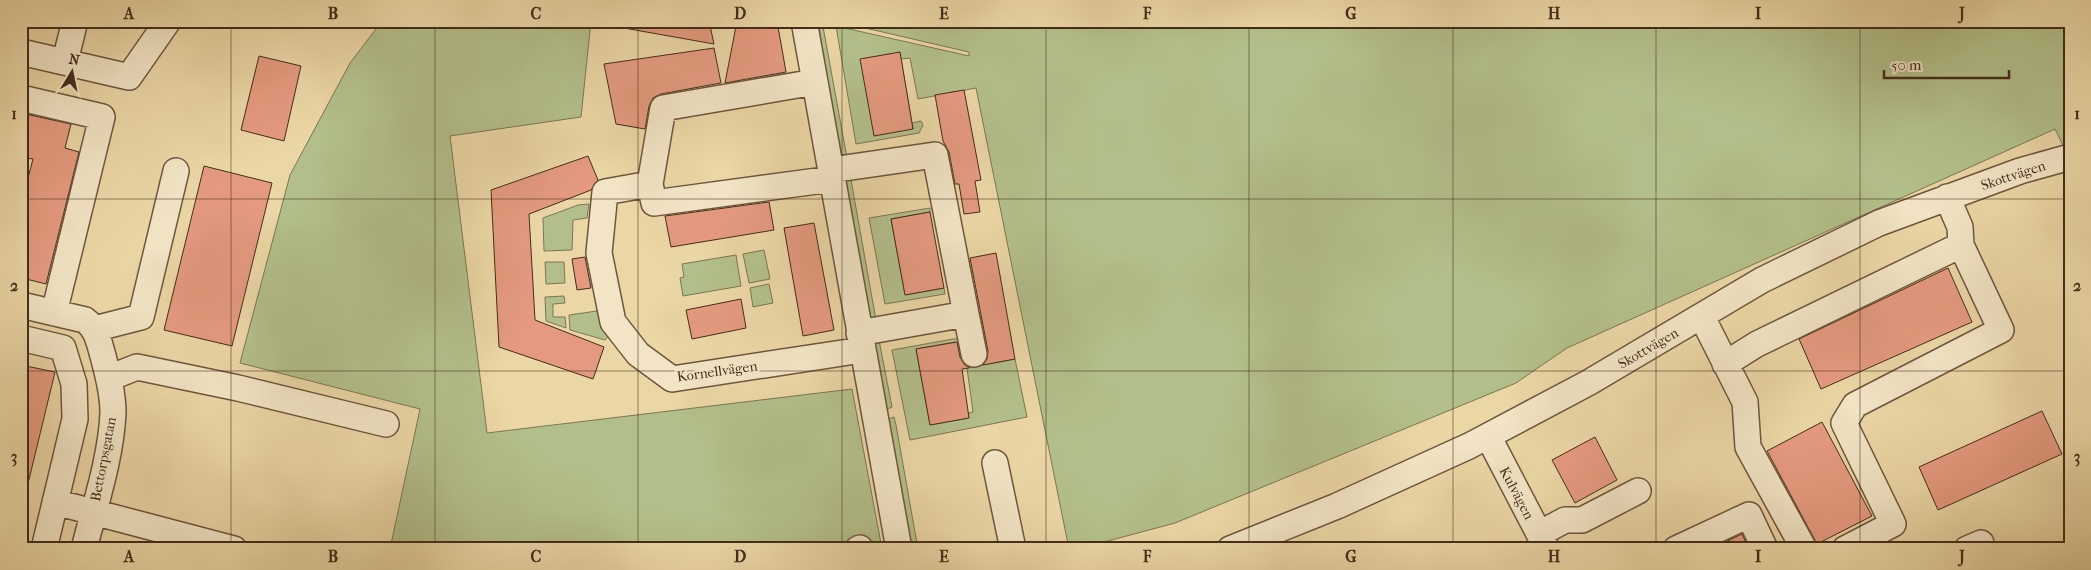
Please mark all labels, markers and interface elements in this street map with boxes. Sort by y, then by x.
text: A [123,4,135,23]
text: B [328,4,338,23]
text: C [531,4,542,23]
text: D [734,4,746,23]
text: E [939,4,949,23]
text: F [1142,4,1152,23]
text: G [1345,4,1357,23]
text: H [1548,4,1561,23]
text: I [1755,4,1762,23]
text: J [1957,4,1965,24]
north arrow [48,48,98,98]
scale bar [1884,48,2008,80]
text: N [67,50,81,69]
text: 50 m [1891,56,1922,74]
text: 1 [11,104,17,123]
text: 1 [2074,104,2080,123]
street label: Skottvägen [1979,157,2048,194]
text: 2 [10,276,18,295]
text: 2 [2073,276,2081,295]
street label: Skottvägen [1615,324,1682,373]
street label: Kornellvägen [676,357,758,386]
street label: Bettorpsgatan [87,415,120,503]
text: 3 [11,447,17,467]
text: 3 [2074,447,2080,467]
street label: Kulvägen [1496,464,1538,523]
text: A [123,547,135,566]
text: B [328,547,338,566]
text: C [531,547,542,566]
text: D [734,547,746,566]
text: E [939,547,949,566]
text: F [1142,547,1152,566]
text: G [1345,547,1357,566]
text: H [1548,547,1561,566]
text: I [1755,547,1762,566]
text: J [1957,547,1965,567]

